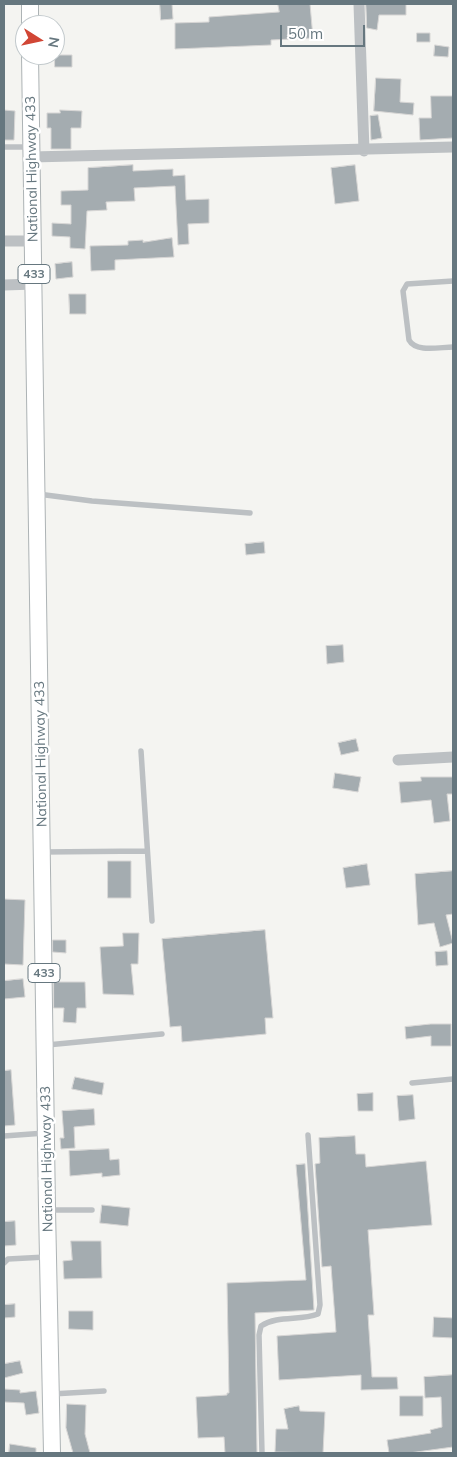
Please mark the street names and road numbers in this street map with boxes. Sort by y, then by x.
street label: National Highway 433 [22,96,42,242]
road number: 433 [18,264,50,284]
street label: National Highway 433 [31,681,51,827]
road number: 433 [28,964,60,982]
street label: National Highway 433 [37,1086,57,1232]

